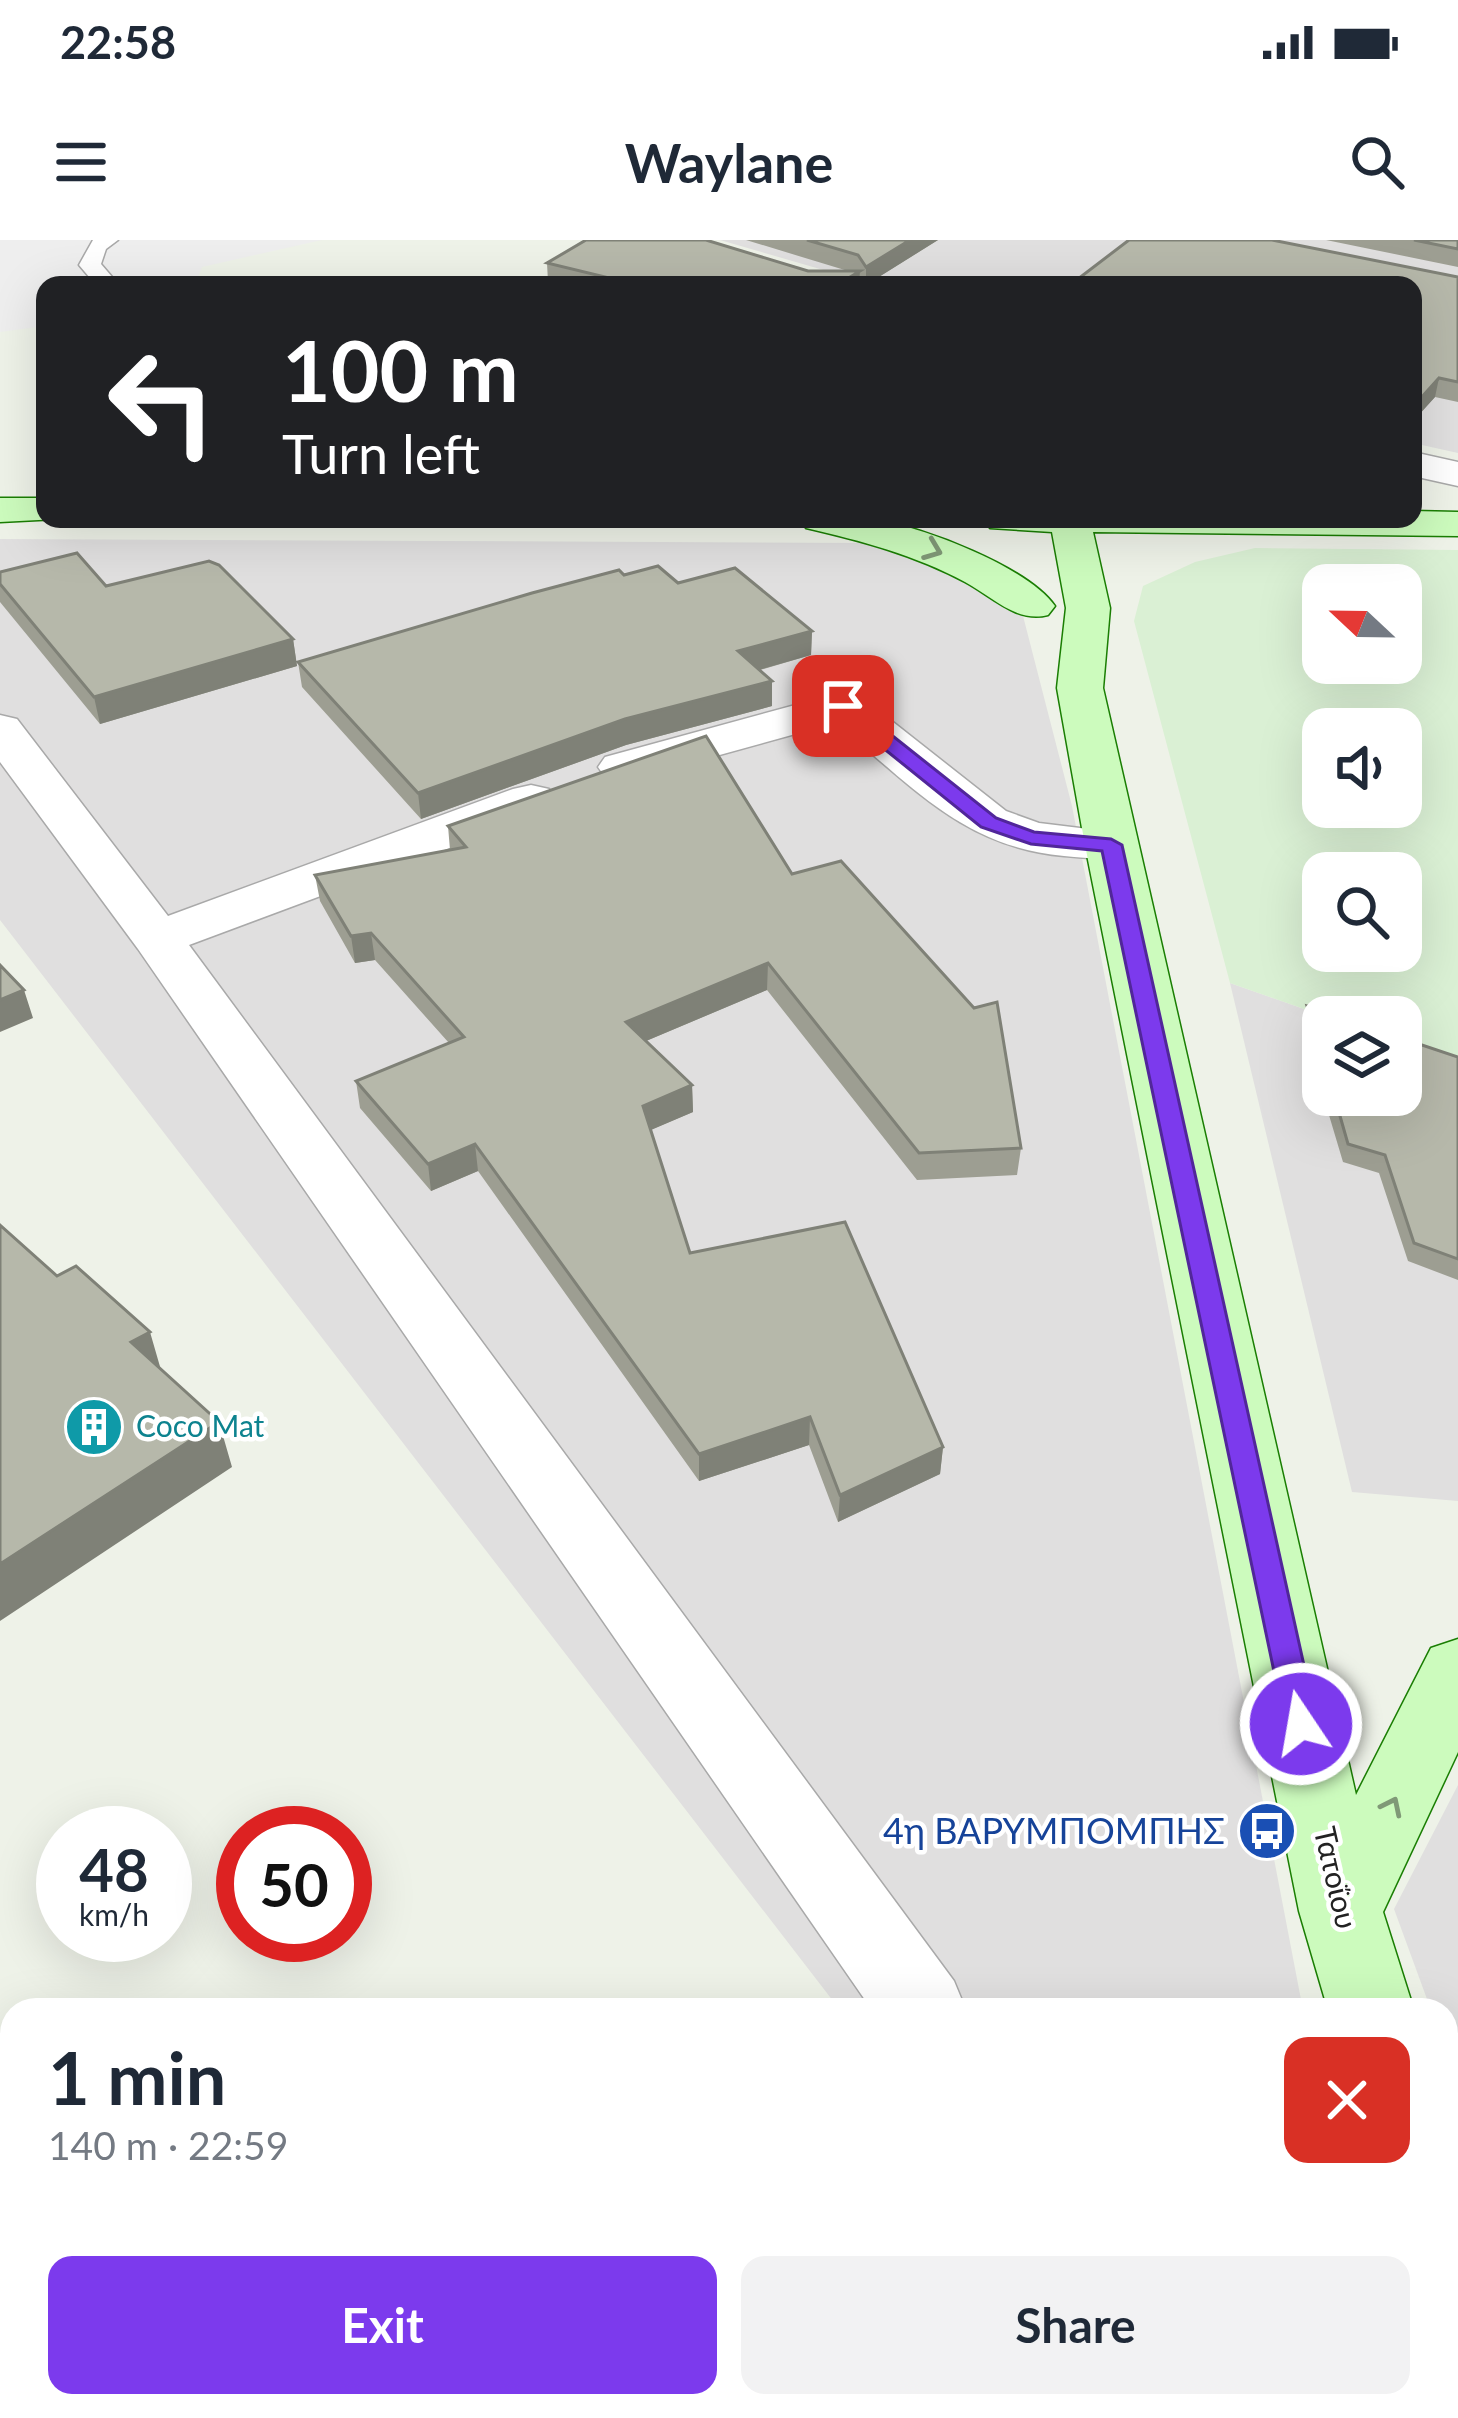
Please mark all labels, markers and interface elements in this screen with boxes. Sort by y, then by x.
text: 22:58 [60,15,176,69]
icon: menu [48,129,114,195]
icon: search [1344,129,1410,195]
text: Waylane [625,130,833,195]
text: 100 m [282,319,519,420]
icon: left [84,324,240,480]
text: Turn left [282,421,480,486]
one-way arrow [921,536,942,560]
north arrow [1302,564,1422,684]
map controls [1302,564,1422,1116]
pin [792,655,894,757]
icon: arrive [810,673,876,739]
button: sound [1302,708,1422,828]
button: search [1302,852,1422,972]
button: layers [1302,996,1422,1116]
building icon: Coco Mat [63,1396,125,1458]
place label: Coco Mat [136,1407,265,1443]
position arrow [1238,1661,1364,1787]
one-way arrow [1378,1797,1401,1818]
bus stop icon: 4η ΒΑΡΥΜΠΟΜΠΗΣ [1236,1800,1298,1862]
speed limit sign: 50 [216,1806,372,1962]
place label: 4η ΒΑΡΥΜΠΟΜΠΗΣ [883,1808,1225,1852]
street label: Τατοΐου [1308,1823,1366,1932]
text: 48 [79,1833,149,1905]
text: km/h [79,1896,149,1932]
text: 1 min [48,2034,226,2120]
button: close [1284,2037,1410,2163]
text: 140 m · 22:59 [48,2122,288,2168]
button: Exit [48,2256,717,2394]
button: Share [741,2256,1410,2394]

